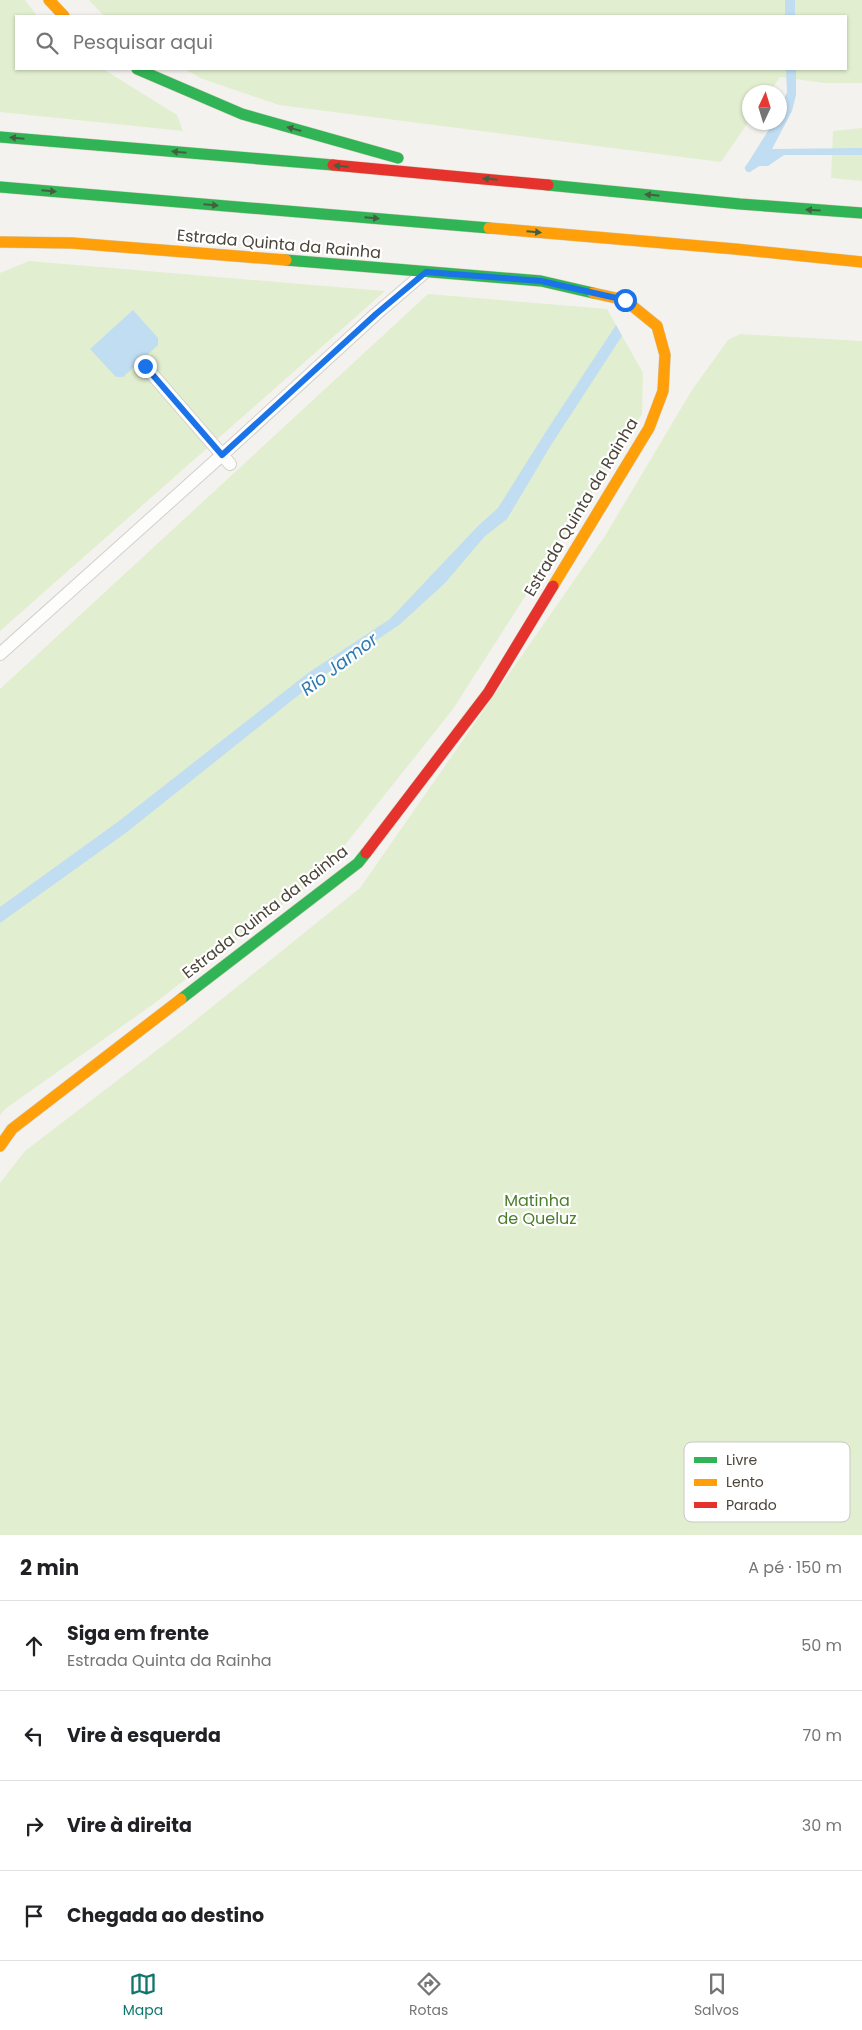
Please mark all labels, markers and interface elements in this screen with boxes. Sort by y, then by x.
search box [15,15,847,70]
icon: search [33,29,61,57]
text: Pesquisar aqui [73,29,213,56]
north arrow [742,85,787,130]
one-way arrow [287,125,302,133]
one-way arrow [9,134,25,142]
one-way arrow [171,148,187,156]
one-way arrow [333,162,349,170]
one-way arrow [482,175,498,183]
one-way arrow [41,188,57,196]
one-way arrow [643,191,659,199]
one-way arrow [203,201,219,209]
one-way arrow [805,205,821,213]
one-way arrow [365,215,381,223]
street label: Estrada Quinta da Rainha [176,224,382,264]
one-way arrow [527,228,543,236]
route start [614,289,637,312]
route end [134,355,157,378]
street label: Estrada Quinta da Rainha [518,413,644,601]
water label: Rio Jamor [295,626,384,701]
street label: Estrada Quinta da Rainha [177,840,353,984]
park label: Matinha de Queluz [497,1189,577,1230]
legend [684,1442,850,1522]
text: Livre [726,1450,758,1470]
text: Lento [726,1472,764,1492]
text: Parado [726,1495,777,1515]
text: 2 min [20,1553,79,1582]
text: A pé · 150 m [748,1556,842,1579]
text: Siga em frente [67,1620,209,1647]
icon: ahead [20,1632,48,1660]
text: 50 m [801,1634,842,1657]
text: Estrada Quinta da Rainha [67,1649,272,1672]
icon: left [20,1722,48,1750]
text: Vire à esquerda [67,1722,221,1749]
text: 70 m [802,1724,842,1747]
icon: right [20,1812,48,1840]
text: Vire à direita [67,1812,192,1839]
text: 30 m [802,1814,842,1837]
icon: arrive [20,1902,48,1930]
text: Chegada ao destino [67,1902,264,1929]
tab: Mapa [123,1970,163,2021]
tab: Rotas [409,1970,448,2021]
tab: Salvos [694,1970,739,2021]

